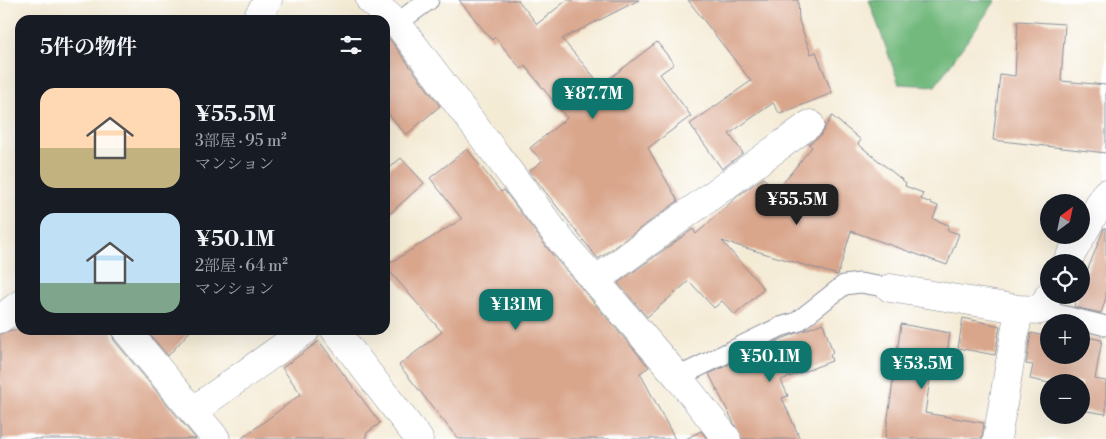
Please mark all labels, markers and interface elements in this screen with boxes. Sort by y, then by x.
icon: filters [337,31,365,59]
text: 5件の物件 [40,35,137,61]
pin: ¥87.7M [552,78,634,120]
text: ¥87.7M [563,84,623,104]
text: ¥55.5M [195,102,275,128]
icon: home [80,108,140,168]
text: 3部屋 · 95 m² [195,131,287,151]
text: マンション [195,154,274,174]
pin: ¥55.5M [756,184,838,226]
text: ¥55.5M [766,190,828,210]
north arrow [1040,194,1090,244]
map controls [1040,194,1090,424]
text: ¥50.1M [195,227,275,253]
icon: home [80,233,140,293]
button: locate [1040,254,1090,304]
text: 2部屋 · 64 m² [195,256,288,276]
text: マンション [195,279,274,299]
pin: ¥131M [481,288,551,331]
text: ¥131M [490,295,542,315]
button: + [1040,314,1090,364]
pin: ¥50.1M [729,340,811,383]
text: ¥50.1M [740,347,800,367]
pin: ¥53.5M [881,348,963,390]
text: ¥53.5M [892,354,952,374]
button: − [1040,374,1090,424]

